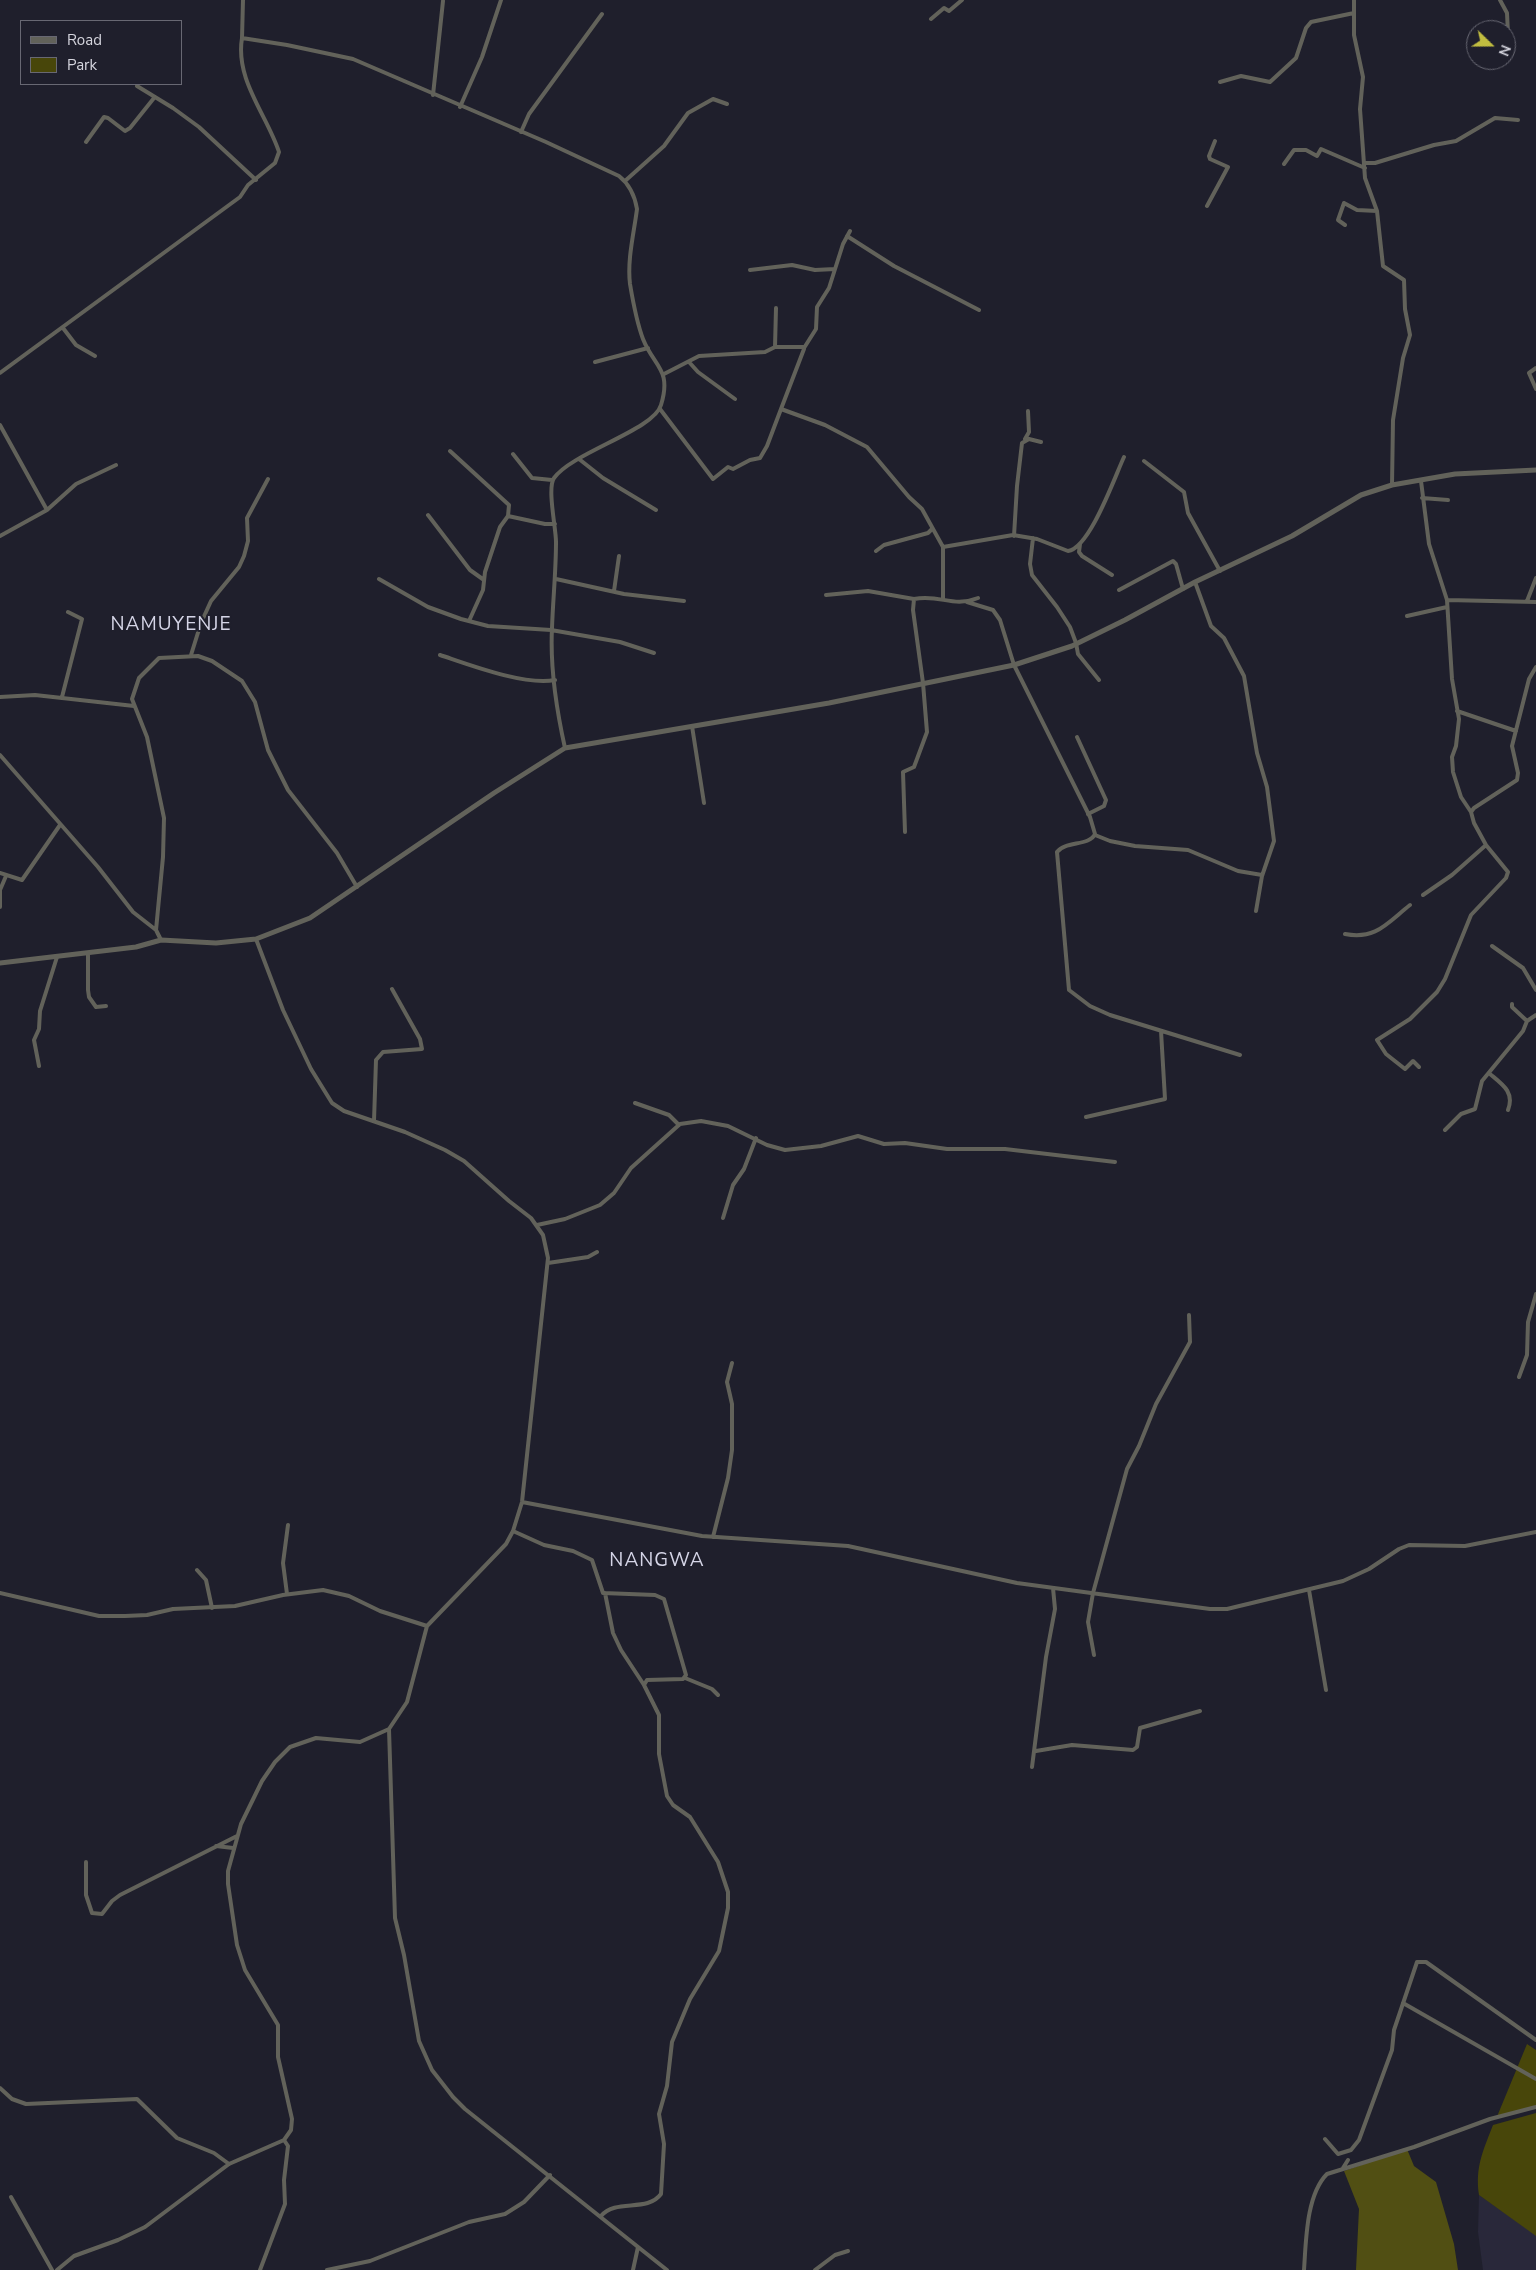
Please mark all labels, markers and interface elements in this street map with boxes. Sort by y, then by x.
legend [20,20,182,85]
north arrow [1466,20,1516,70]
text: Road [67,30,102,50]
text: N [1494,42,1515,59]
text: Park [67,55,97,75]
district label: NAMUYENJE [109,614,233,636]
district label: NANGWA [609,1550,705,1572]

